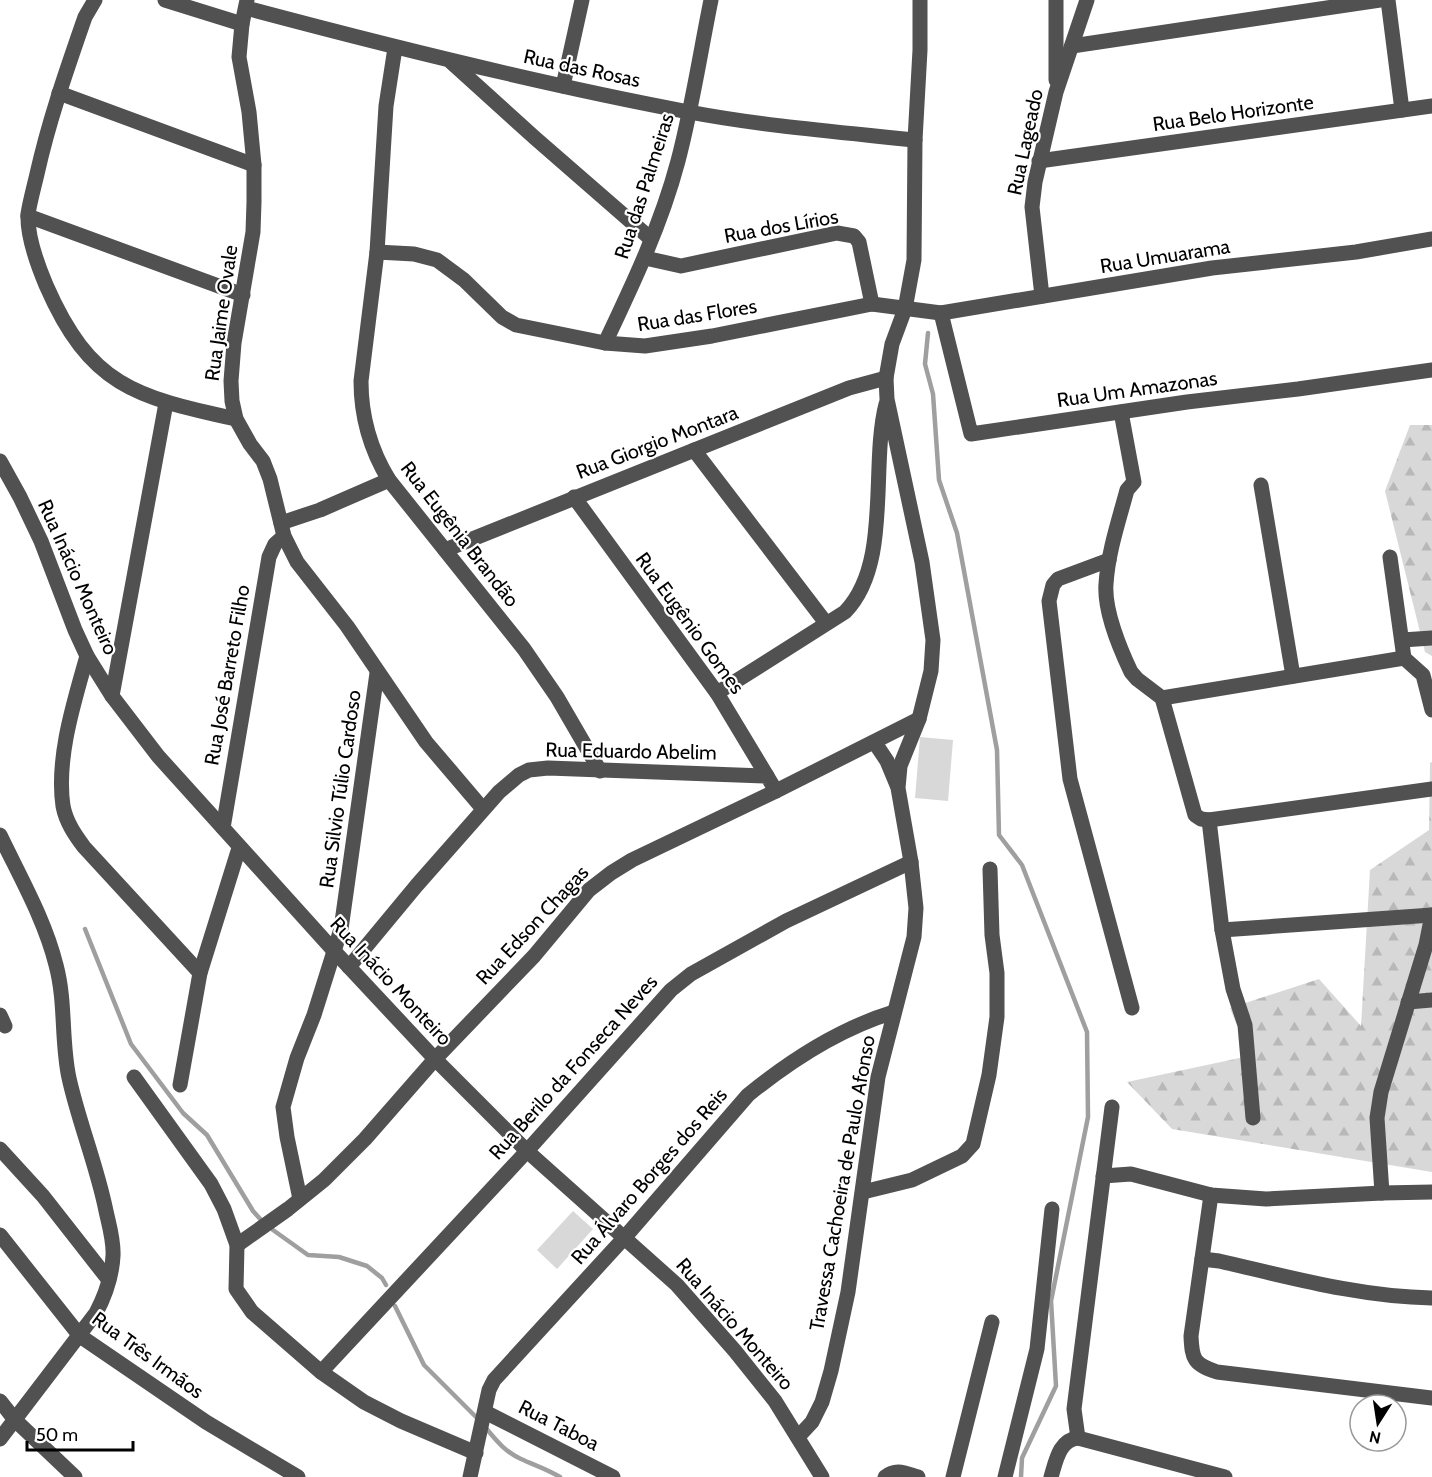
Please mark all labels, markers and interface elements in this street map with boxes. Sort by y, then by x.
street label: Rua das Rosas [521,44,643,92]
street label: Rua Lageado [1002,87,1048,197]
street label: Rua Belo Horizonte [1151,90,1315,136]
street label: Rua das Palmeiras [609,110,679,262]
street label: Rua dos Lírios [722,204,840,248]
street label: Rua Umuarama [1098,234,1232,278]
street label: Rua Jaime Ovale [200,243,242,383]
street label: Rua das Flores [636,294,758,336]
street label: Rua Um Amazonas [1055,366,1219,412]
street label: Rua Giorgio Montara [573,400,742,484]
street label: Rua Eugênia Brandão [396,457,524,611]
street label: Rua Inácio Monteiro [33,496,123,658]
street label: Rua Eugênio Gomes [631,548,749,698]
street label: Rua José Barreto Filho [199,583,255,767]
street label: Rua Silvio Túlio Cardoso [314,689,366,889]
street label: Rua Eduardo Abelim [545,738,717,764]
street label: Rua Edson Chagas [471,861,593,989]
street label: Rua Inácio Monteiro [325,912,457,1050]
street label: Rua Berilo da Fonseca Neves [484,970,662,1164]
street label: Travessa Cachoeira de Paulo Afonso [804,1033,880,1333]
street label: Rua Álvaro Borges dos Reis [566,1083,732,1269]
street label: Rua Inácio Monteiro [671,1253,799,1395]
street label: Rua Três Irmãos [88,1306,208,1404]
north arrow [1348,1393,1408,1453]
street label: Rua Taboa [515,1395,604,1456]
scale bar [27,1414,134,1452]
text: 50 m [36,1424,78,1446]
text: N [1367,1427,1382,1448]

